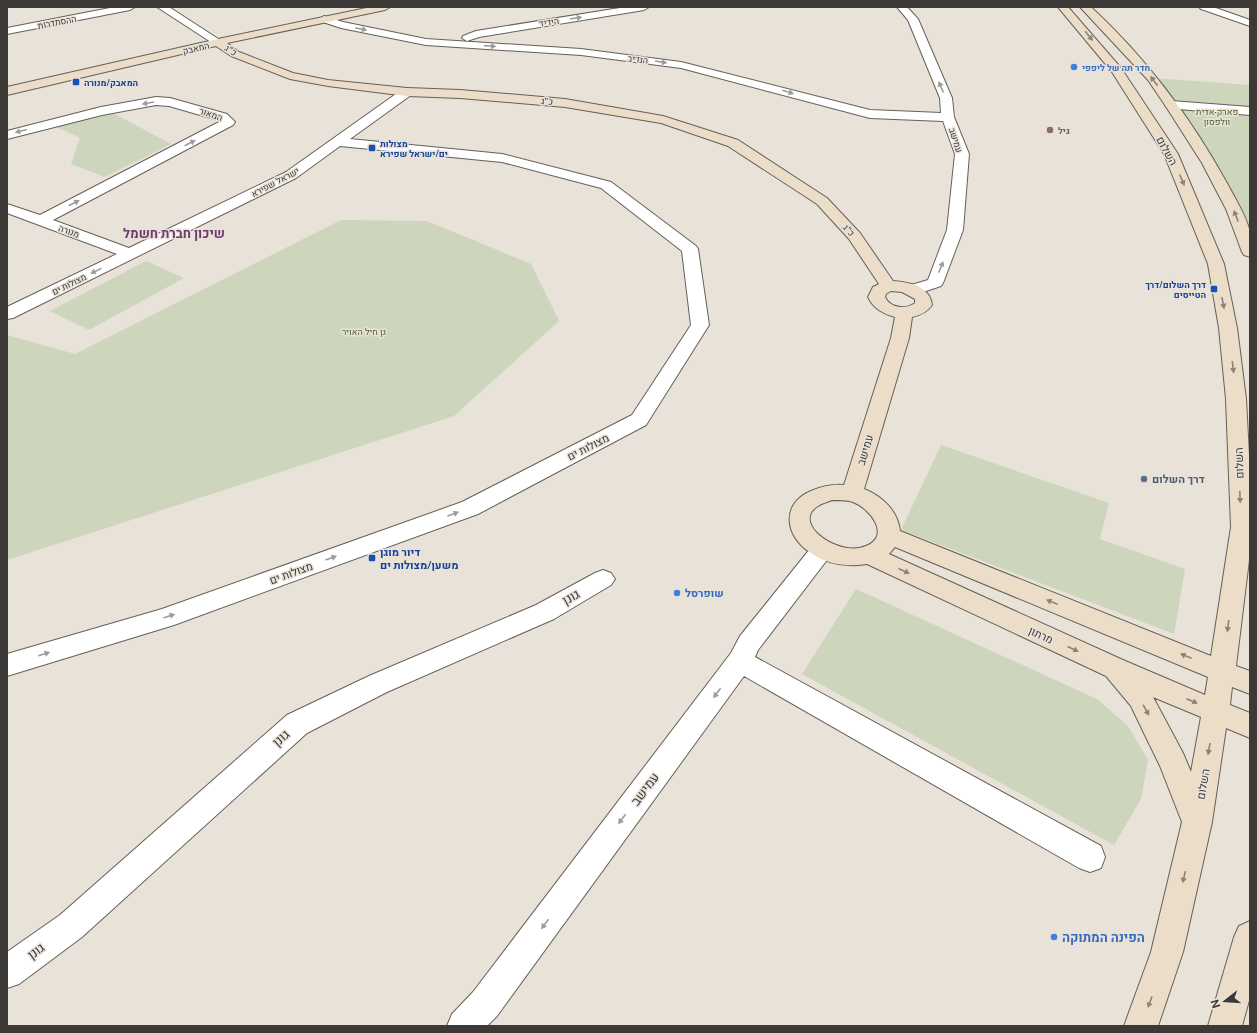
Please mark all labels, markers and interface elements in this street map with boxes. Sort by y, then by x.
street label: ההסתדרות [37,13,77,31]
street label: הידיד [538,15,560,29]
one-way arrow [570,15,582,21]
one-way arrow [355,26,368,32]
one-way arrow [1085,30,1094,41]
street label: המאבק [182,40,210,56]
street label: כ"ג [223,42,239,58]
one-way arrow [484,42,496,49]
street label: הנדיב [627,52,649,66]
one-way arrow [655,59,667,65]
marker: חדר תה של ליפפי [1069,62,1079,72]
place label: חדר תה של ליפפי [1082,62,1150,73]
one-way arrow [1150,76,1158,87]
marker: המאבק/מנורה [71,77,81,87]
place label: המאבק/מנורה [84,77,138,88]
one-way arrow [938,81,944,93]
one-way arrow [782,89,794,95]
street label: כ"ג [540,95,554,107]
one-way arrow [142,100,154,106]
street label: המאור [198,105,224,123]
park label: פארק אדית וולפסון [1196,106,1238,127]
marker: גיל [1045,125,1055,135]
place label: גיל [1058,125,1070,136]
street label: עמישב [947,126,965,154]
one-way arrow [15,128,27,134]
street label: השלום [1154,134,1180,168]
place label: מצולות ים/ישראל שפירא [380,138,448,159]
one-way arrow [184,140,196,146]
marker: מצולות ים/ישראל שפירא [367,143,377,153]
street label: ישראל שפירא [249,165,301,199]
one-way arrow [1179,174,1185,185]
one-way arrow [69,199,80,206]
one-way arrow [1233,209,1239,221]
street label: מנורה [57,222,81,240]
street label: כ"ג [841,222,857,238]
district label: שיכון חברת חשמל [123,226,225,241]
one-way arrow [938,260,944,272]
one-way arrow [91,268,102,274]
street label: מצולות ים [50,271,88,297]
place label: דרך השלום/דרך הטייסים [1145,279,1206,300]
marker: דרך השלום/דרך הטייסים [1209,284,1219,294]
one-way arrow [1220,296,1226,309]
park label: גן חיל האויר [342,326,387,337]
one-way arrow [1229,361,1236,373]
street label: מצולות ים [565,431,611,463]
street label: עמישב [855,433,875,467]
street label: השלום [1232,447,1246,479]
place label: דרך השלום [1152,473,1205,485]
marker: דרך השלום [1139,474,1149,484]
one-way arrow [1237,491,1244,503]
one-way arrow [447,511,459,517]
place label: דיור מוגן משען/מצולות ים [380,546,458,571]
marker: דיור מוגן משען/מצולות ים [367,553,377,563]
one-way arrow [325,555,337,561]
street label: מצולות ים [268,560,314,586]
one-way arrow [899,569,911,575]
street label: גונן [560,586,582,608]
place label: שופרסל [685,587,724,599]
marker: שופרסל [672,588,682,598]
one-way arrow [1047,599,1058,605]
one-way arrow [163,613,175,619]
one-way arrow [1225,620,1231,632]
street label: מרתון [1027,624,1055,646]
one-way arrow [1067,646,1079,653]
one-way arrow [39,651,51,657]
one-way arrow [1179,653,1191,659]
one-way arrow [712,687,721,698]
one-way arrow [1187,698,1198,704]
one-way arrow [1143,704,1150,716]
street label: גונן [270,727,292,749]
one-way arrow [1206,743,1212,756]
street label: השלום [1194,768,1212,800]
street label: עמישב [628,770,662,808]
one-way arrow [618,814,626,825]
one-way arrow [1181,871,1187,883]
one-way arrow [541,918,549,929]
place label: הפינה המתוקה [1062,930,1145,945]
marker: הפינה המתוקה [1049,932,1059,942]
street label: גונן [25,940,47,962]
north arrow [1205,981,1245,1021]
one-way arrow [1146,996,1152,1008]
text: N [1208,998,1222,1010]

